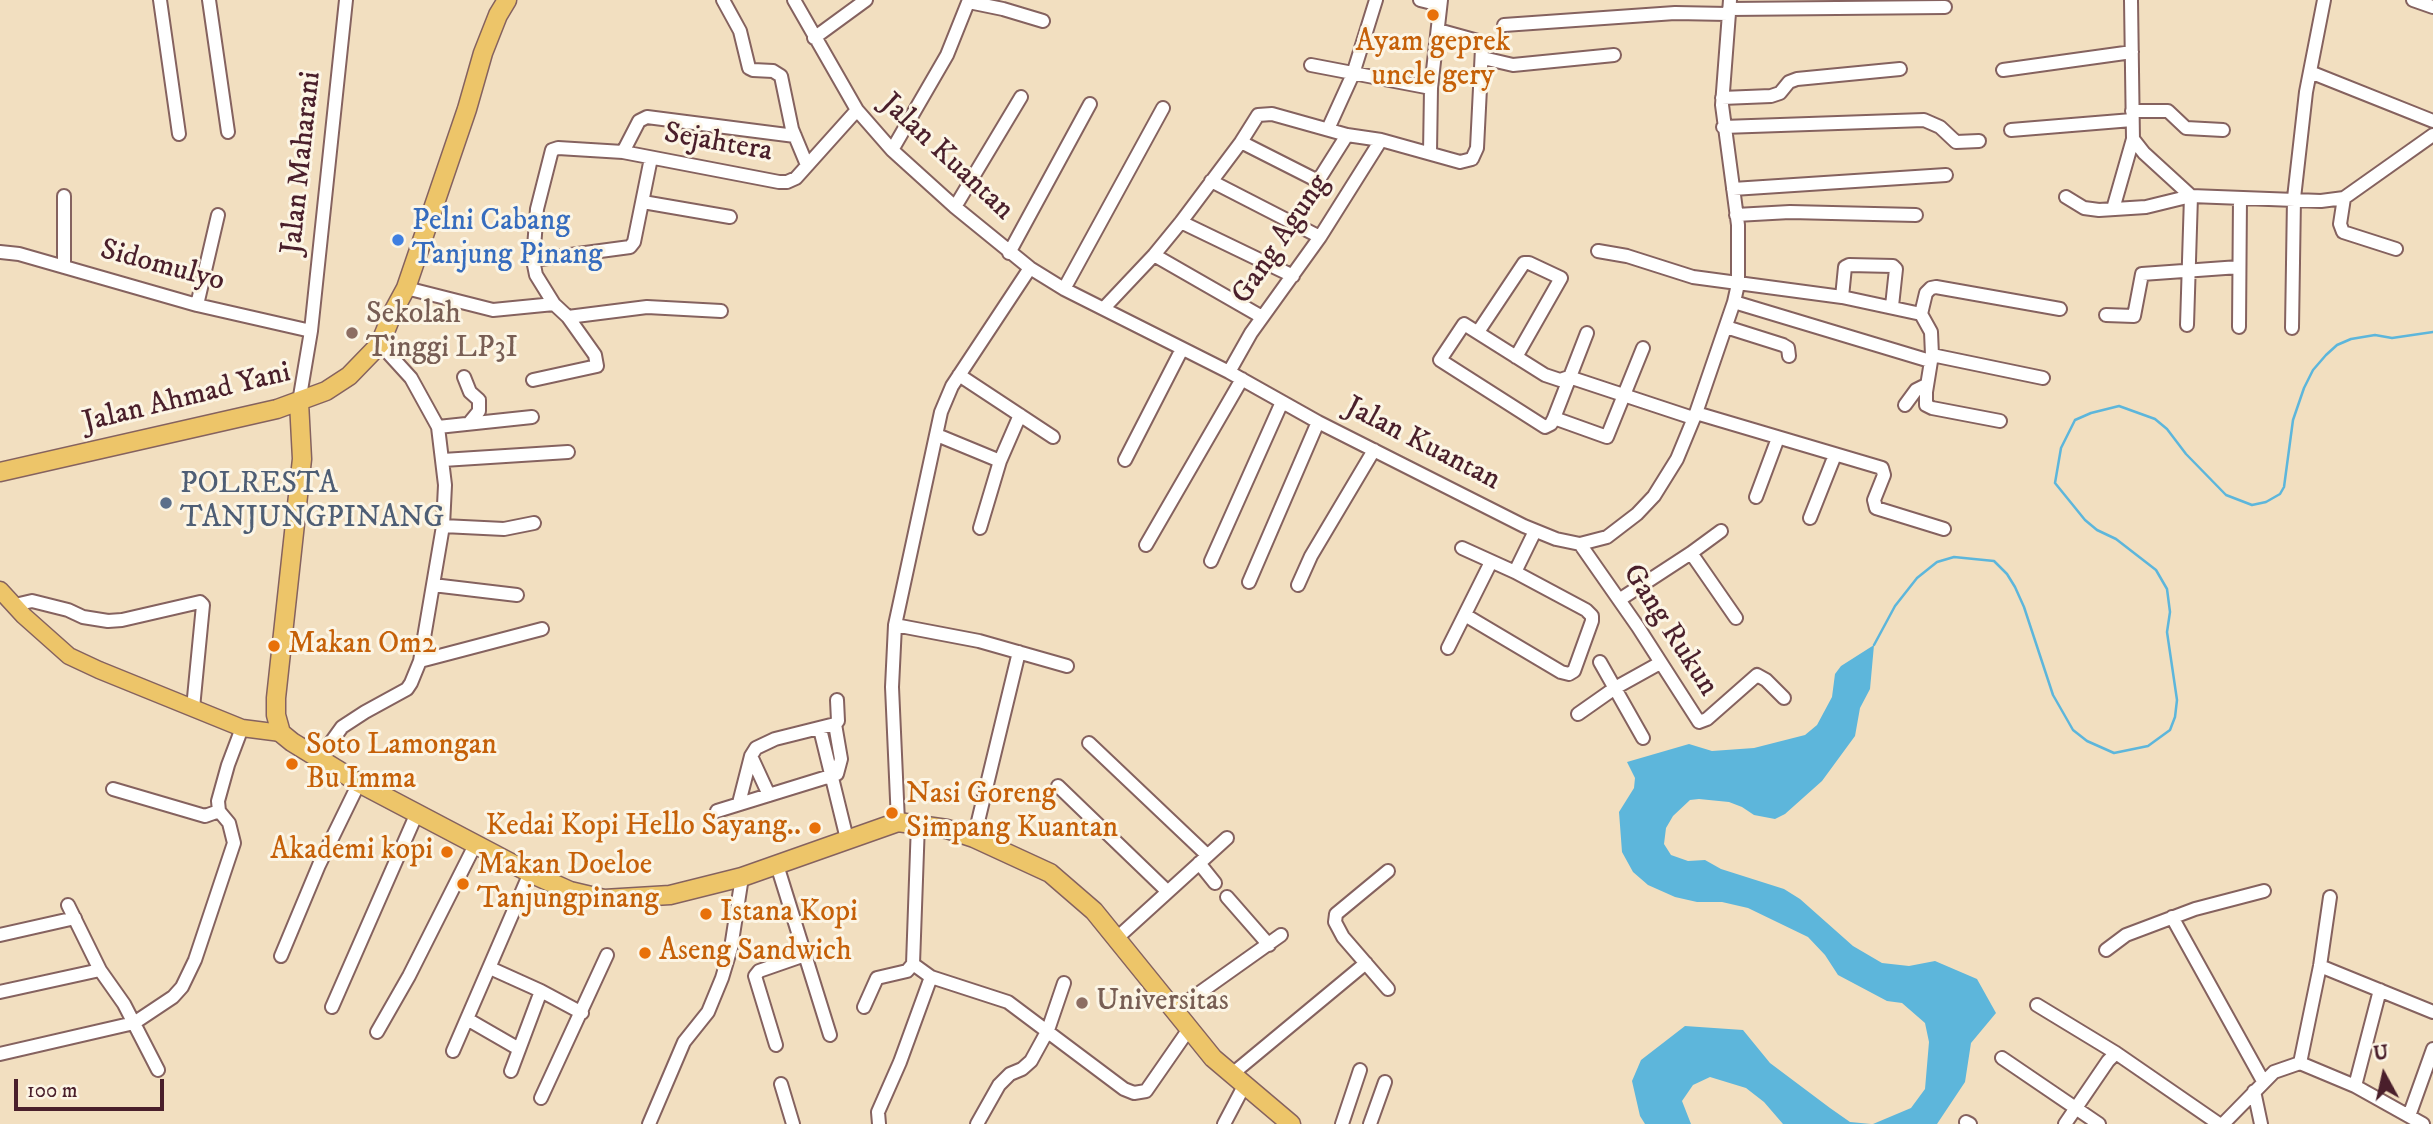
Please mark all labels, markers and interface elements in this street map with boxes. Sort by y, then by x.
marker: Ayam geprek uncle gery [1425,7,1441,23]
place label: Ayam geprek uncle gery [1356,26,1510,96]
street label: Jalan Maharani [275,70,331,256]
street label: Jalan Kuantan [872,87,1020,229]
street label: Sejahtera [661,117,775,171]
street label: Gang Agung [1225,168,1339,312]
place label: Pelni Cabang Tanjung Pinang [412,205,603,276]
marker: Pelni Cabang Tanjung Pinang [390,232,406,248]
street label: Sidomulyo [96,233,228,301]
place label: Sekolah Tinggi LP3I [366,298,518,368]
marker: Sekolah Tinggi LP3I [344,325,360,341]
street label: Jalan Ahmad Yani [79,356,295,442]
street label: Jalan Kuantan [1338,390,1506,500]
place label: POLRESTA TANJUNGPINANG [180,468,444,538]
marker: POLRESTA TANJUNGPINANG [158,495,174,511]
street label: Gang Rukun [1613,558,1725,704]
place label: Makan Om2 [288,628,436,664]
marker: Makan Om2 [266,638,282,654]
place label: Soto Lamongan Bu Imma [306,729,497,800]
marker: Soto Lamongan Bu Imma [284,756,300,772]
place label: Nasi Goreng Simpang Kuantan [906,778,1118,848]
marker: Nasi Goreng Simpang Kuantan [884,805,900,821]
place label: Kedai Kopi Hello Sayang.. [485,810,801,846]
marker: Kedai Kopi Hello Sayang.. [807,820,823,836]
place label: Akademi kopi [270,834,433,870]
marker: Akademi kopi [439,844,455,860]
place label: Makan Doeloe Tanjungpinang [477,849,659,920]
marker: Makan Doeloe Tanjungpinang [455,876,471,892]
place label: Istana Kopi [720,896,858,932]
marker: Istana Kopi [698,906,714,922]
place label: Aseng Sandwich [659,935,852,971]
marker: Aseng Sandwich [637,945,653,961]
place label: Universitas [1096,985,1229,1021]
marker: Universitas [1074,995,1090,1011]
north arrow [2349,1040,2419,1110]
text: U [2372,1041,2390,1066]
scale bar [18,1064,168,1108]
text: 100 m [27,1078,78,1104]

